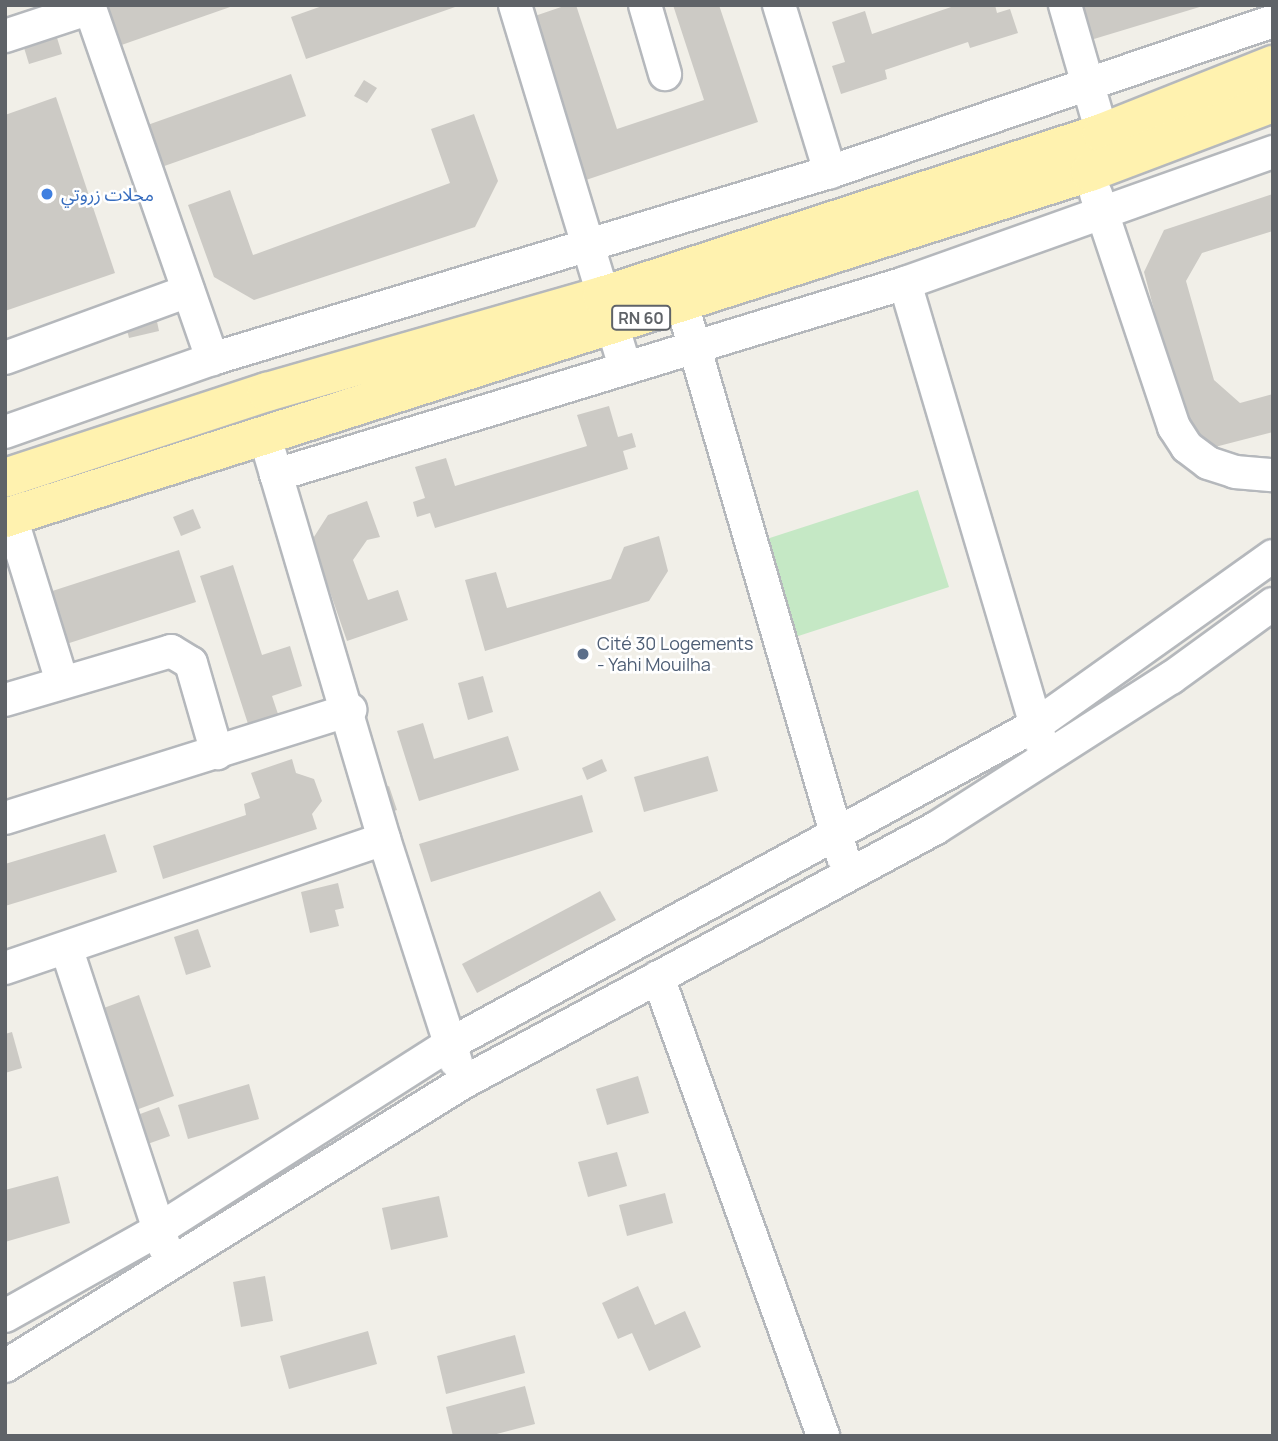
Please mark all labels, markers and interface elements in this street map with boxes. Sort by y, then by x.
place label: محلات زروتي [61,183,154,205]
marker: محلات زروتي [39,186,55,202]
road number: RN 60 [610,306,672,330]
place label: Cité 30 Logements - Yahi Mouilha [597,633,753,676]
marker: Cité 30 Logements - Yahi Mouilha [575,646,591,662]

